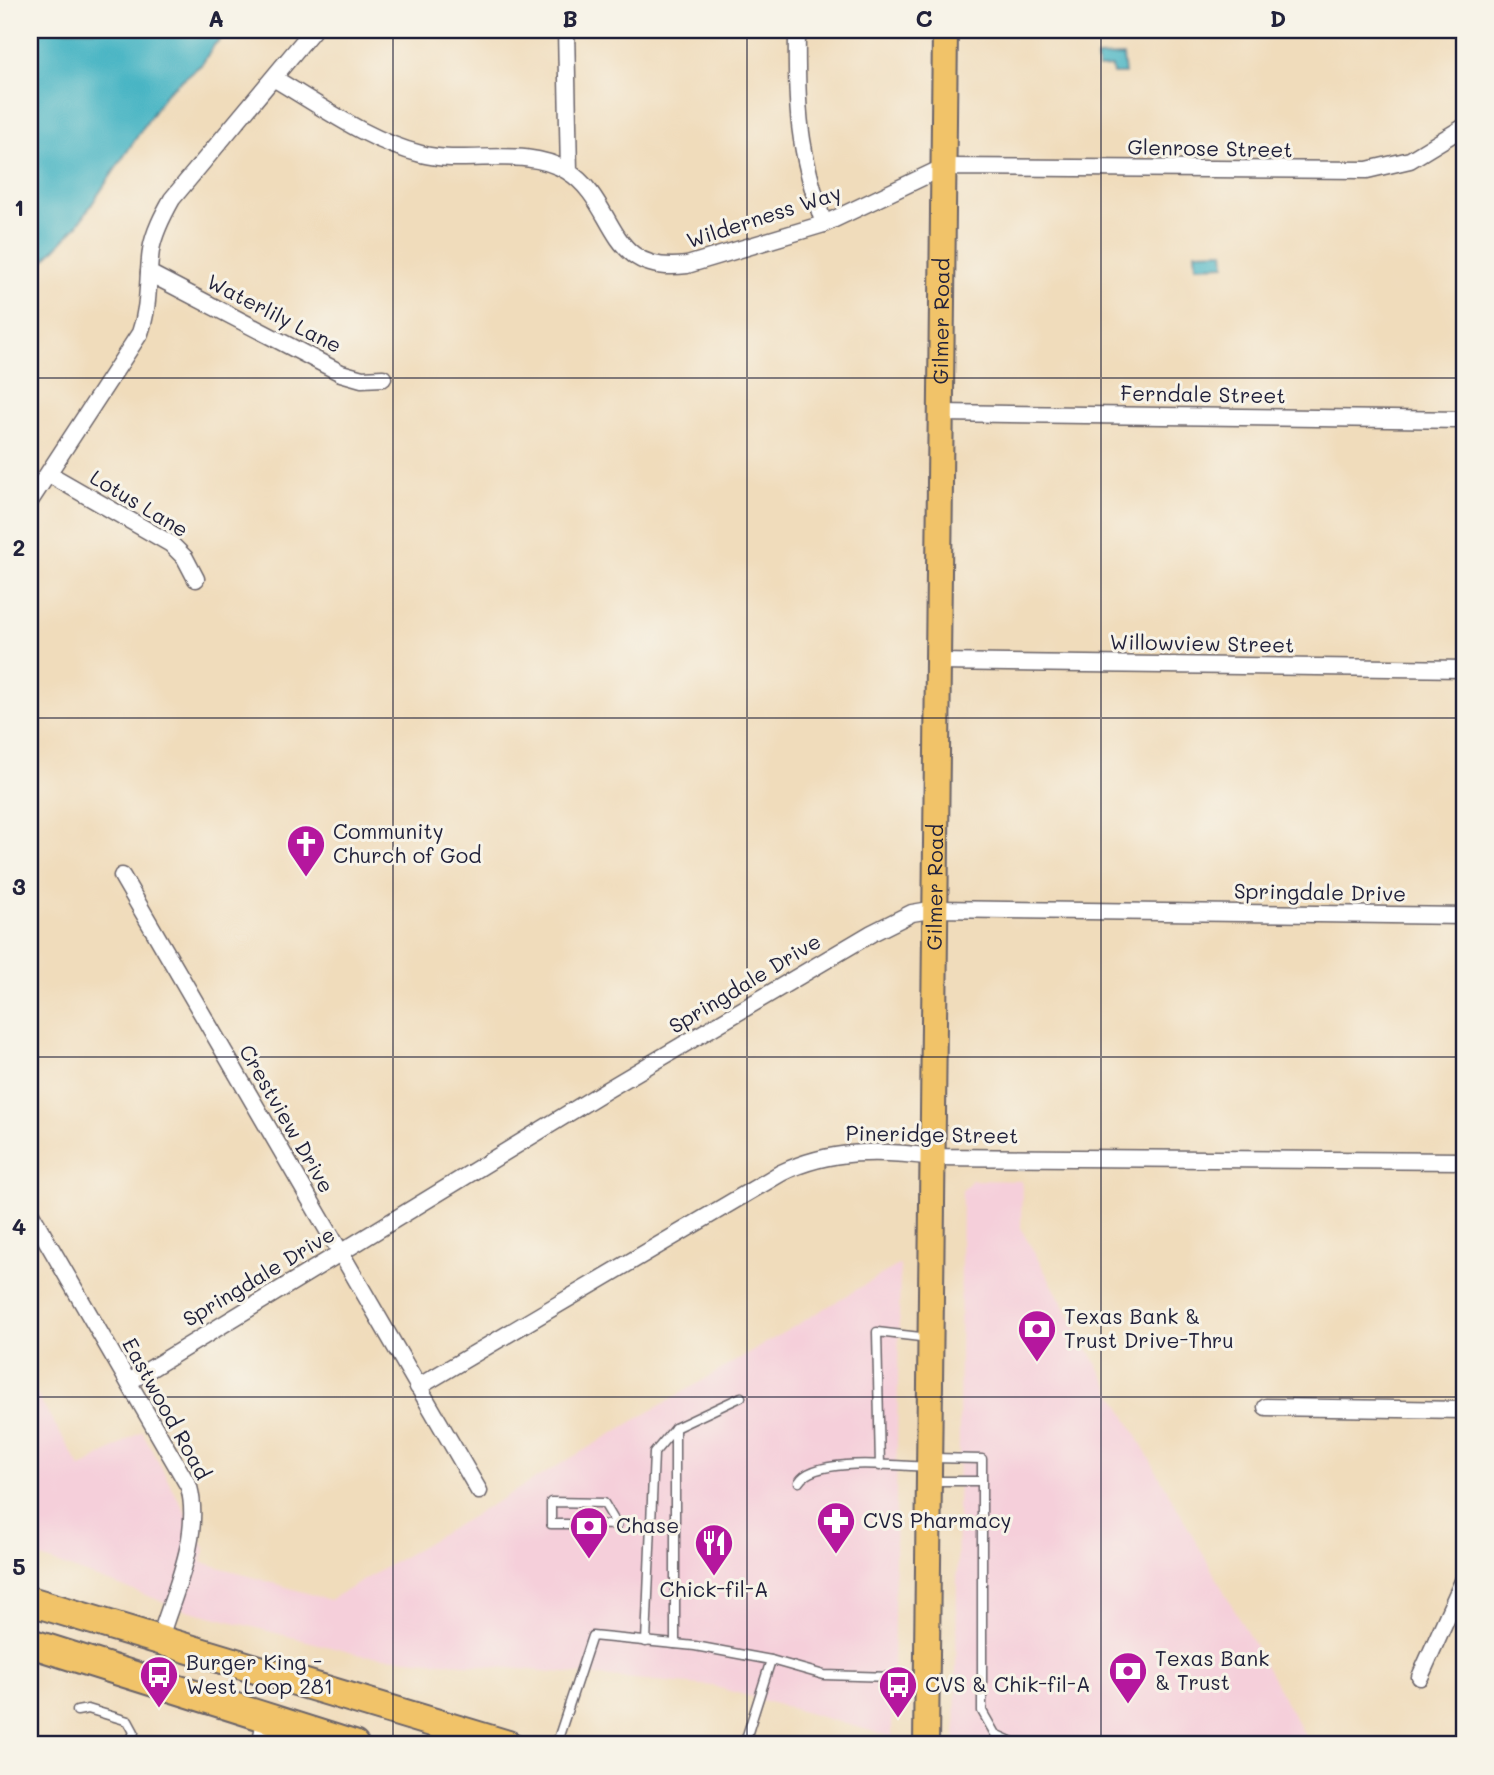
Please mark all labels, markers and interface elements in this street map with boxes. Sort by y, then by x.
text: A [208,3,224,33]
text: B [562,3,578,33]
text: C [915,3,933,33]
text: D [1270,3,1286,33]
street label: Glenrose Street [1127,133,1293,162]
street label: Wilderness Way [683,178,844,253]
text: 1 [14,192,24,222]
street label: Gilmer Road [926,258,954,385]
street label: Waterlily Lane [203,267,347,358]
street label: Ferndale Street [1120,379,1286,408]
street label: Lotus Lane [86,463,194,543]
text: 2 [13,532,25,562]
street label: Willowview Street [1110,627,1295,658]
place label: Community Church of God [333,817,481,868]
church icon: Community Church of God [285,823,327,878]
street label: Gilmer Road [920,824,948,951]
text: 3 [12,871,26,901]
street label: Springdale Drive [1234,876,1406,907]
street label: Springdale Drive [663,927,825,1039]
street label: Crestview Drive [234,1039,341,1197]
street label: Pineridge Street [845,1118,1019,1149]
text: 4 [12,1211,26,1241]
street label: Springdale Drive [177,1220,339,1332]
place label: Texas Bank & Trust Drive-Thru [1064,1302,1234,1353]
bank icon: Texas Bank & Trust Drive-Thru [1016,1308,1058,1363]
street label: Eastwood Road [117,1333,217,1484]
pharmacy icon: CVS Pharmacy [815,1500,857,1555]
bank icon: Chase [568,1505,610,1560]
place label: CVS Pharmacy [863,1506,1011,1533]
place label: Chase [616,1511,679,1538]
restaurant icon: Chick-fil-A [693,1522,735,1577]
text: 5 [12,1551,26,1581]
place label: Chick-fil-A [660,1575,768,1602]
place label: Texas Bank & Trust [1155,1644,1269,1695]
place label: Burger King - West Loop 281 [186,1648,333,1699]
bank icon: Texas Bank & Trust [1107,1650,1149,1705]
bus stop icon: Burger King - West Loop 281 [138,1654,180,1709]
bus stop icon: CVS & Chik-fil-A [877,1664,919,1719]
place label: CVS & Chik-fil-A [925,1670,1090,1697]

